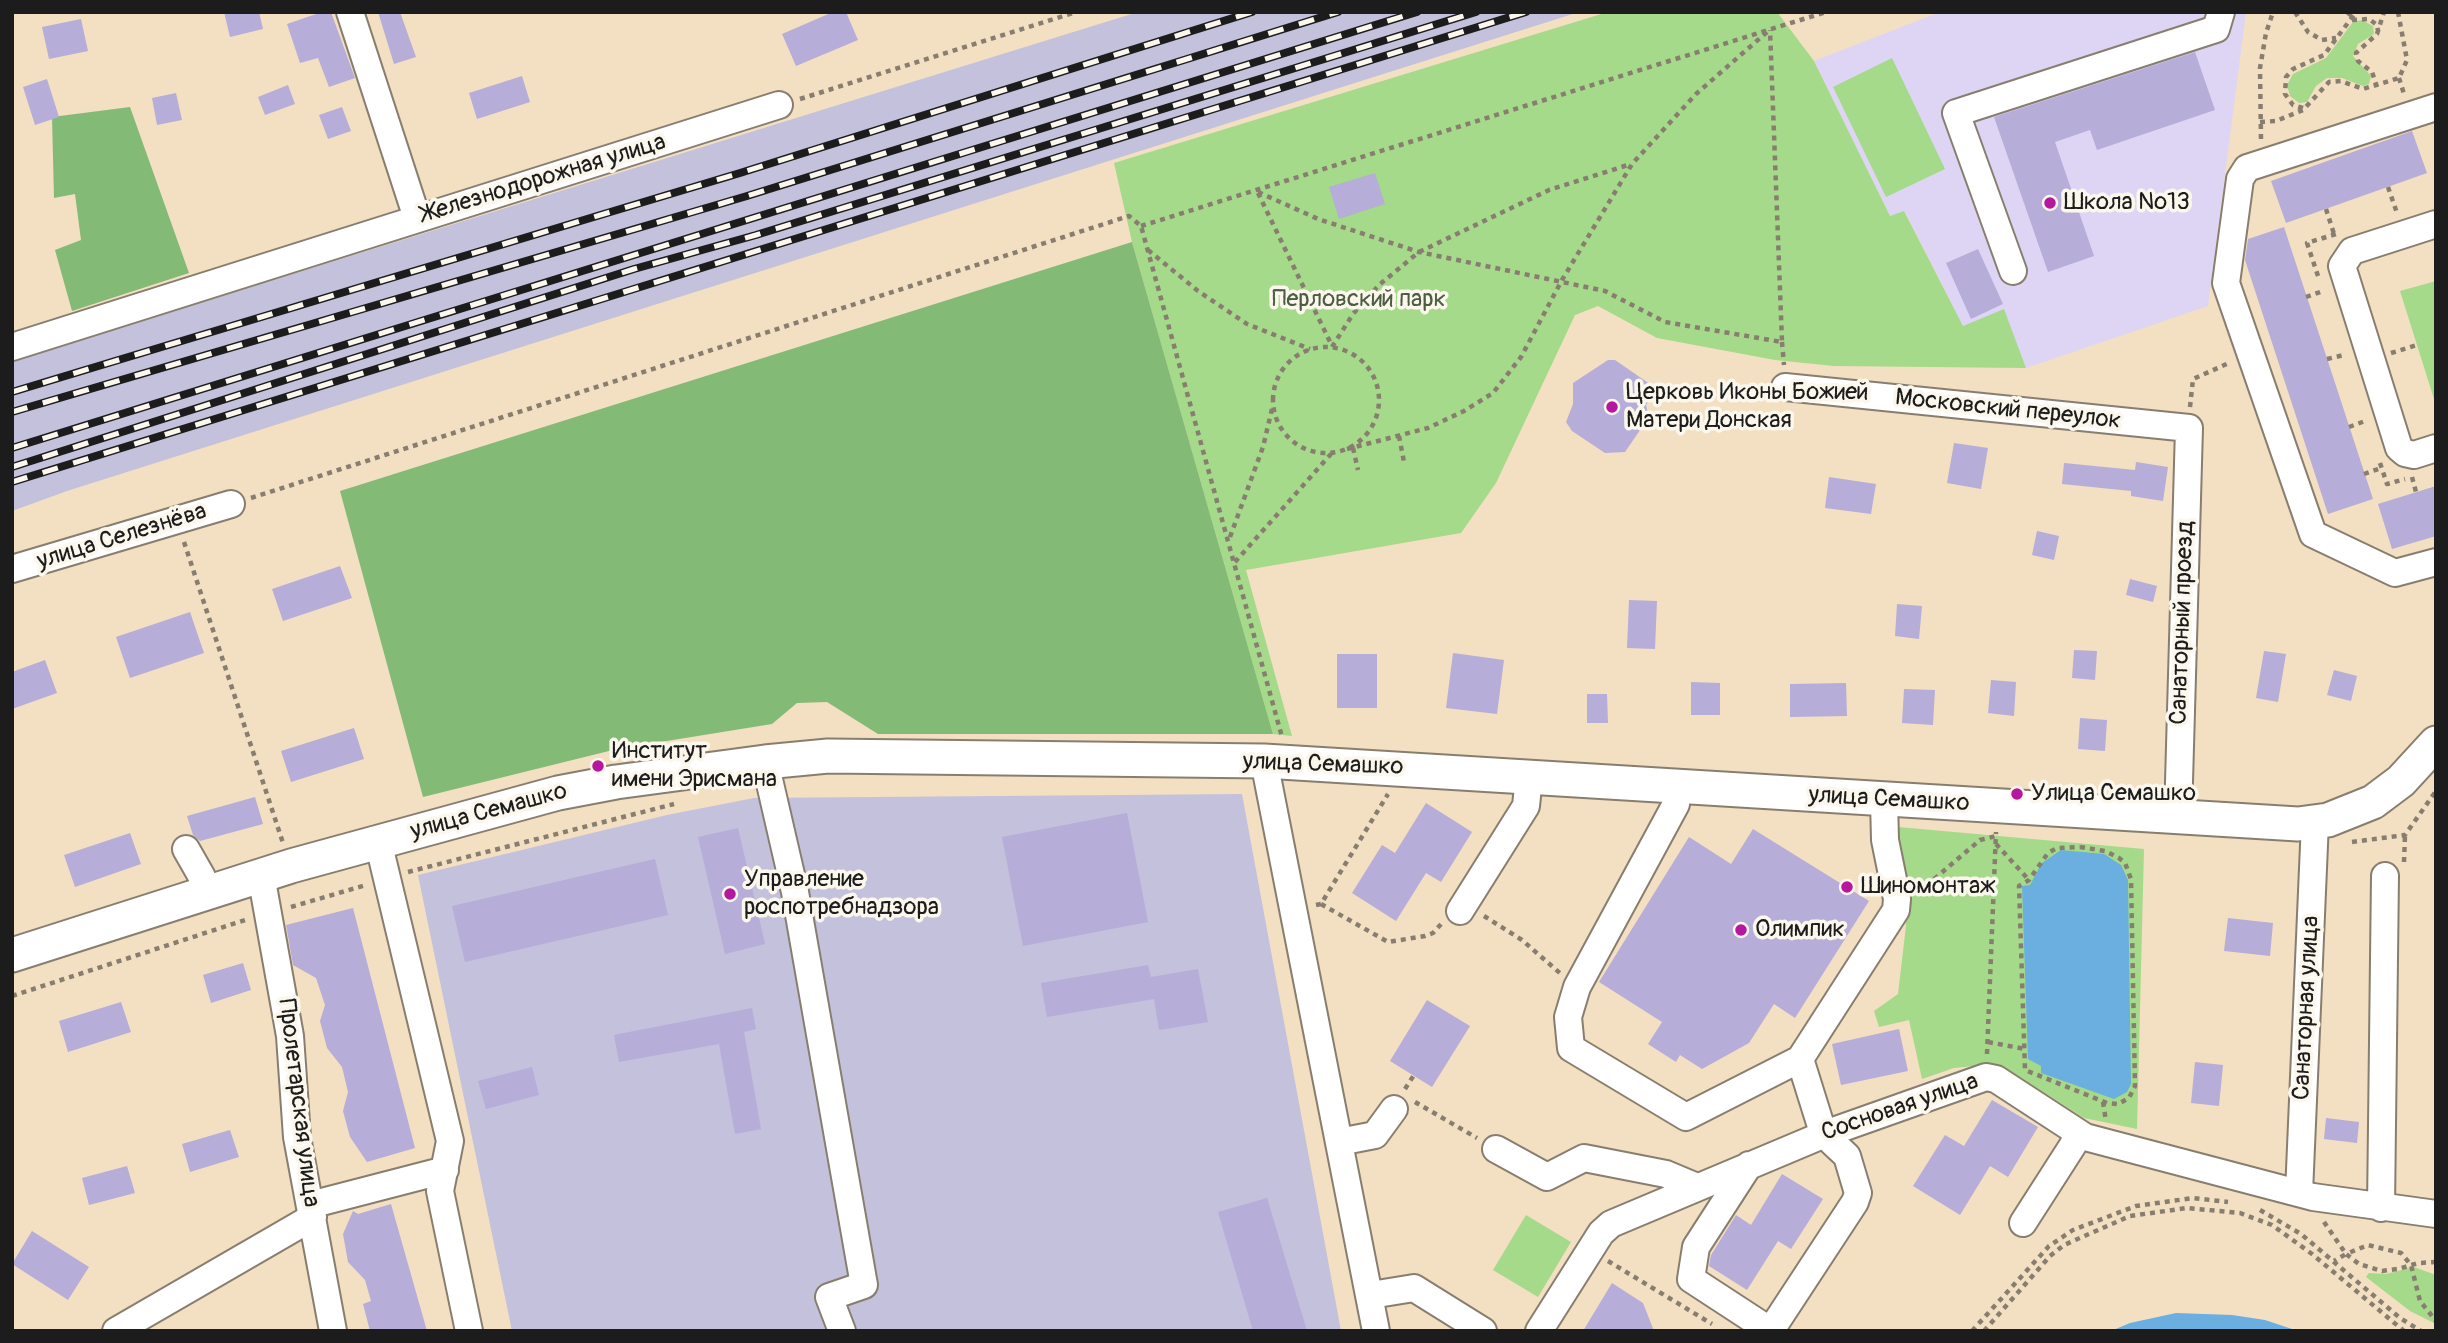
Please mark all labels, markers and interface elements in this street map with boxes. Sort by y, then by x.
street label: Железнодорожная улица [419,128,669,230]
place label: Школа №13 [2064,189,2190,217]
marker: Школа №13 [2042,195,2058,211]
park label: Перловский парк [1272,286,1446,314]
place label: Церковь Иконы Божией Матери Донская [1626,379,1868,435]
street label: Московский переулок [1894,384,2122,436]
marker: Церковь Иконы Божией Матери Донская [1604,399,1620,415]
street label: улица Селезнёва [34,498,210,576]
street label: Санаторный проезд [2165,521,2201,725]
place label: Институт имени Эрисмана [612,738,777,794]
street label: улица Семашко [1242,748,1404,782]
marker: Институт имени Эрисмана [590,758,606,774]
street label: улица Семашко [408,777,570,847]
place label: Улица Семашко [2031,780,2196,808]
street label: улица Семашко [1808,781,1970,819]
marker: Улица Семашко [2009,786,2025,802]
place label: Управление роспотребнадзора [744,866,939,922]
place label: Шиномонтаж [1861,873,1995,901]
marker: Шиномонтаж [1839,879,1855,895]
marker: Управление роспотребнадзора [722,886,738,902]
street label: Санаторная улица [2288,915,2326,1101]
place label: Олимпик [1755,916,1845,944]
marker: Олимпик [1733,922,1749,938]
street label: Пролетарская улица [271,997,325,1209]
street label: Сосновая улица [1818,1068,1982,1148]

